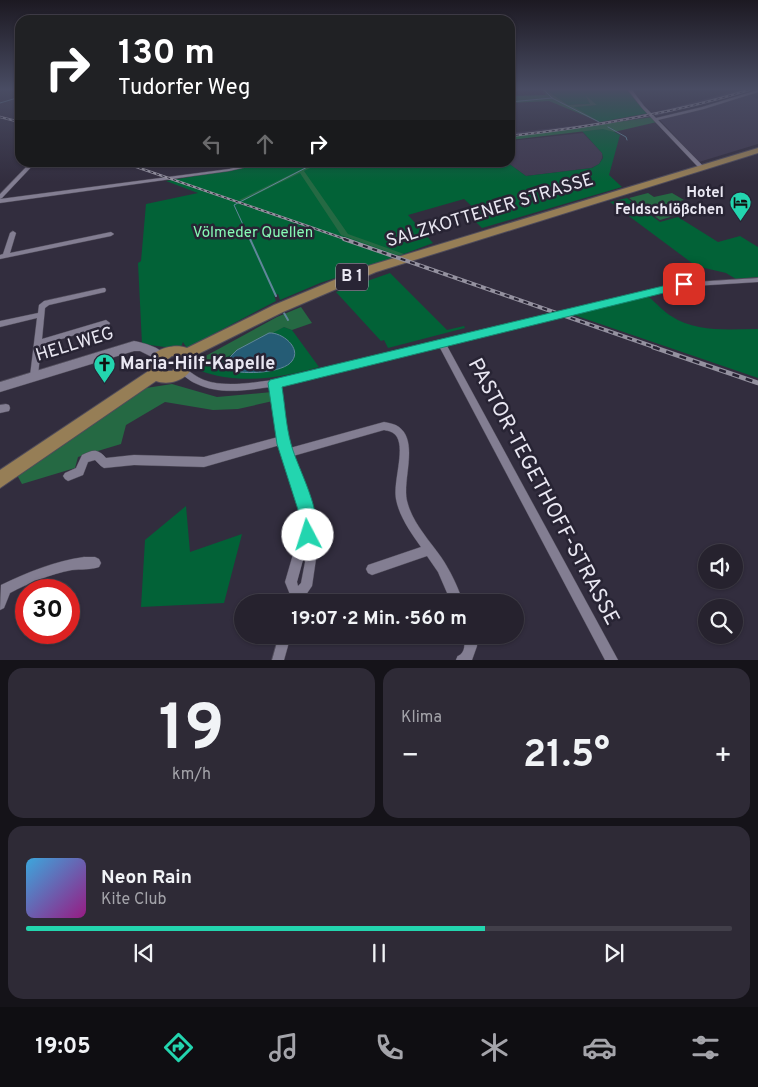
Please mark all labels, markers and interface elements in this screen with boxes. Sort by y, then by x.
text: 130 m [118,32,215,76]
icon: right [35,35,100,100]
text: Tudorfer Weg [118,75,250,102]
icon: left [198,130,226,158]
icon: ahead [251,130,279,158]
icon: right [304,130,332,158]
street label: SALZKOTTENER STRASSE [384,169,596,253]
place label: Hotel Feldschlößchen [615,184,724,220]
hotel icon: Hotel Feldschlößchen [728,190,752,221]
park label: Völmeder Quellen [193,224,313,243]
pin [663,263,705,305]
road number: B 1 [336,264,368,290]
icon: arrive [670,270,698,298]
street label: HELLWEG [33,322,117,368]
church icon: Maria-Hilf-Kapelle [92,352,116,383]
place label: Maria-Hilf-Kapelle [120,353,275,376]
street label: PASTOR-TEGETHOFF-STRASSE [461,354,625,630]
position arrow [281,508,333,560]
map controls [698,544,743,644]
button: sound [698,544,743,589]
speed limit sign: 30 [15,579,80,644]
button: search [698,599,743,644]
text: 19:07 · 2 Min. · 560 m [291,607,467,631]
text: 19 [159,691,224,773]
text: Klima [401,708,442,728]
text: 21.5° [523,732,610,781]
text: − [401,739,419,775]
text: + [714,739,732,775]
text: km/h [172,765,211,785]
text: Neon Rain [101,866,192,890]
text: Kite Club [101,890,166,910]
icon: previous [130,939,158,967]
icon: pause [365,939,393,967]
icon: next [600,939,628,967]
icon: directions [161,1030,196,1065]
icon: music [266,1030,301,1065]
icon: phone [372,1030,407,1065]
icon: climate [477,1030,512,1065]
icon: car [582,1030,617,1065]
icon: filters [688,1030,723,1065]
text: 19:05 [35,1034,91,1061]

